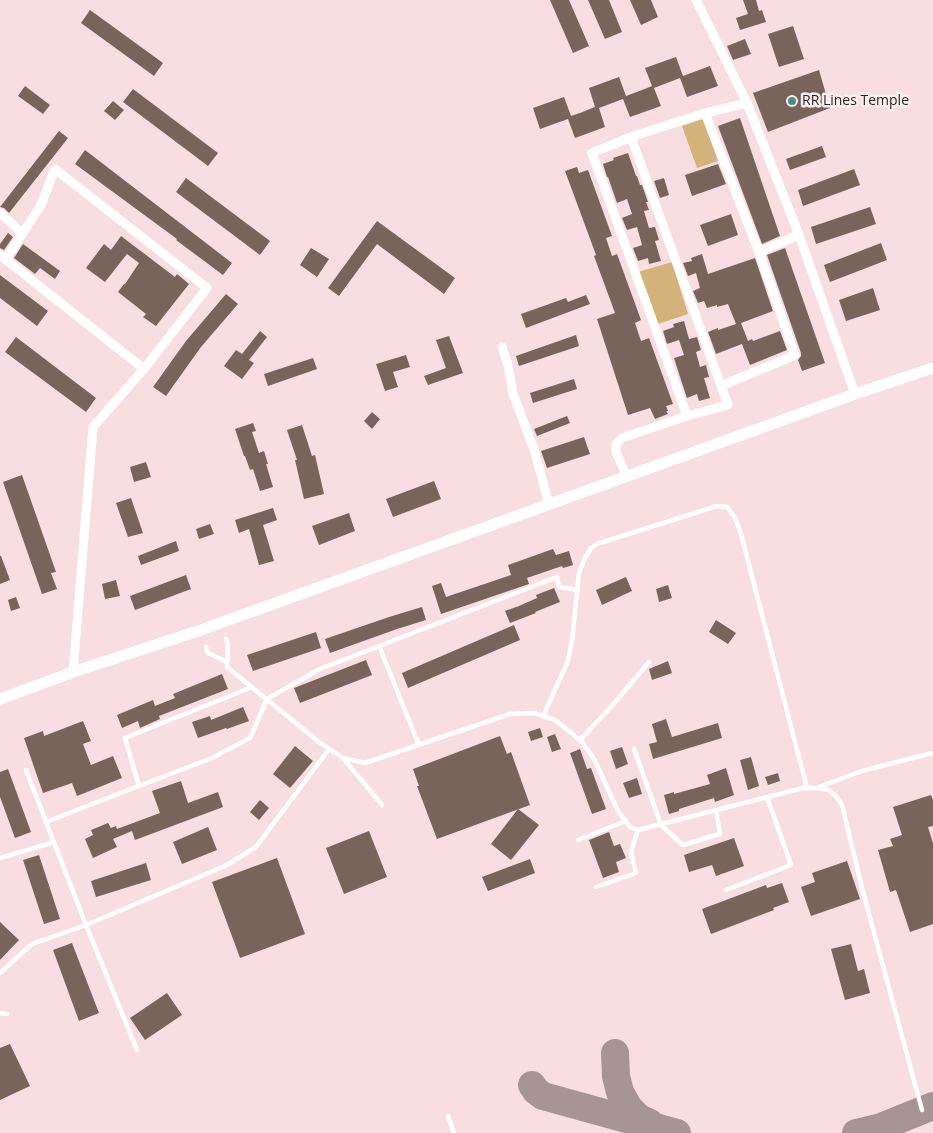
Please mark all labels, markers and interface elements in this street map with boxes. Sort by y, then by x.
place label: RR Lines Temple [802,93,909,109]
marker: RR Lines Temple [786,95,798,107]

